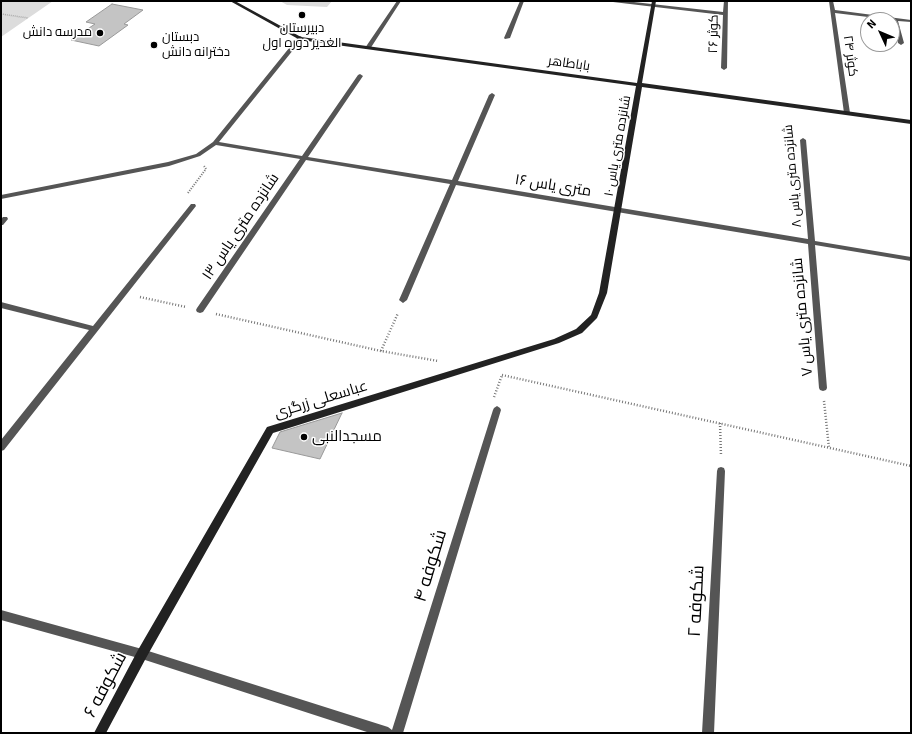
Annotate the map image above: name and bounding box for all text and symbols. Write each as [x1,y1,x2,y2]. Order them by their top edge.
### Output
marker: دبیرستان الغدیر دوره اول [297,10,307,20]
north arrow [860,12,900,52]
street label: کوثر ۲۶ [706,14,722,54]
text: N [864,17,879,31]
place label: دبیرستان الغدیر دوره اول [262,21,342,52]
place label: مدرسه دانش [23,25,92,41]
marker: مدرسه دانش [95,28,105,38]
place label: دبستان دخترانه دانش [162,30,230,61]
street label: کوثر ۲۴ [839,34,861,78]
marker: دبستان دخترانه دانش [149,40,159,50]
street label: باباطاهر [547,53,591,75]
street label: شانزده متری یاس ۱۰ [601,94,635,198]
street label: شانزده متری یاس ۸ [781,124,805,228]
street label: شانزده متری یاس ۱۳ [199,170,283,284]
street label: ۱۶ متری یاس [514,171,592,201]
street label: شانزده متری یاس ۷ [789,257,817,377]
street label: عباسعلی زرگری [272,377,370,423]
place label: مسجدالنبی [312,428,382,446]
marker: مسجدالنبی [299,432,309,442]
street label: شکوفه ۴ [410,527,452,605]
street label: شکوفه ۲ [684,565,710,637]
street label: شکوفه ۶ [80,649,132,721]

